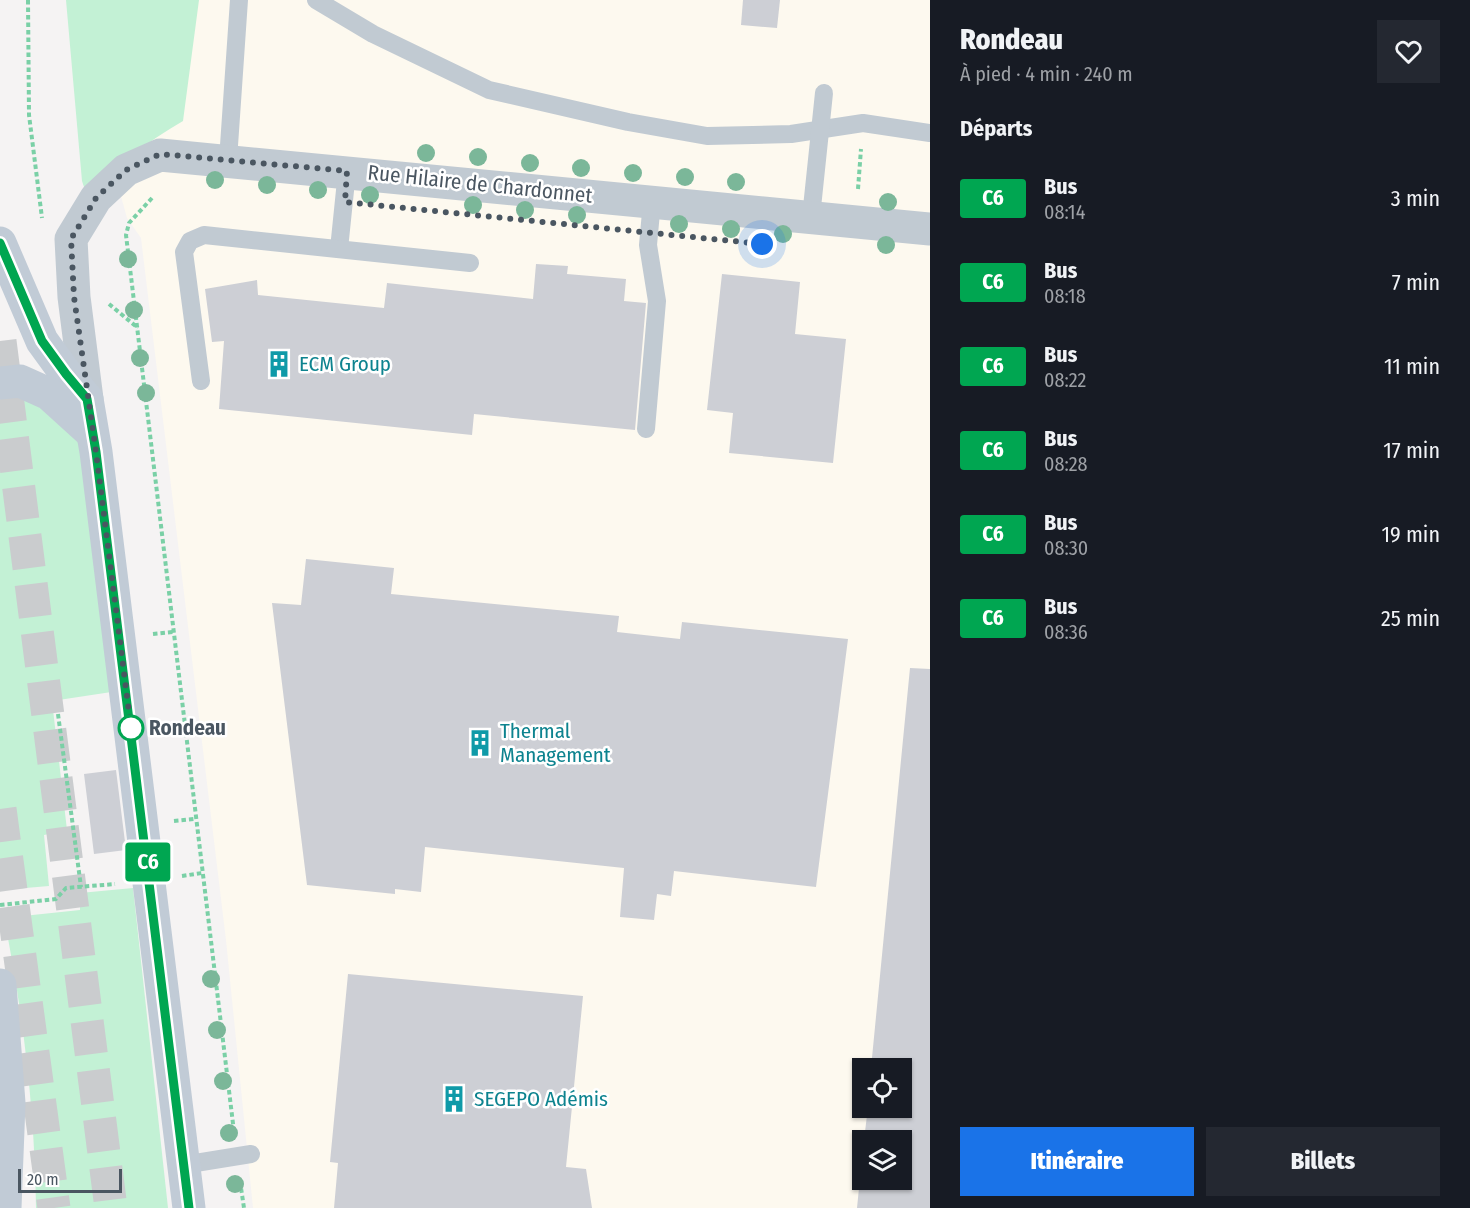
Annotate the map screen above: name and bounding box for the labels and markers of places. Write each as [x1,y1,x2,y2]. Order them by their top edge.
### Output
building icon: ECM Group [264,349,294,379]
place label: ECM Group [299,351,391,377]
marker: Rondeau [118,715,144,741]
place label: Rondeau [149,715,226,741]
place label: Thermal Management [500,718,611,768]
building icon: Thermal Management [465,728,495,758]
building icon: SEGEPO Adémis [439,1084,469,1114]
place label: SEGEPO Adémis [474,1086,608,1112]

